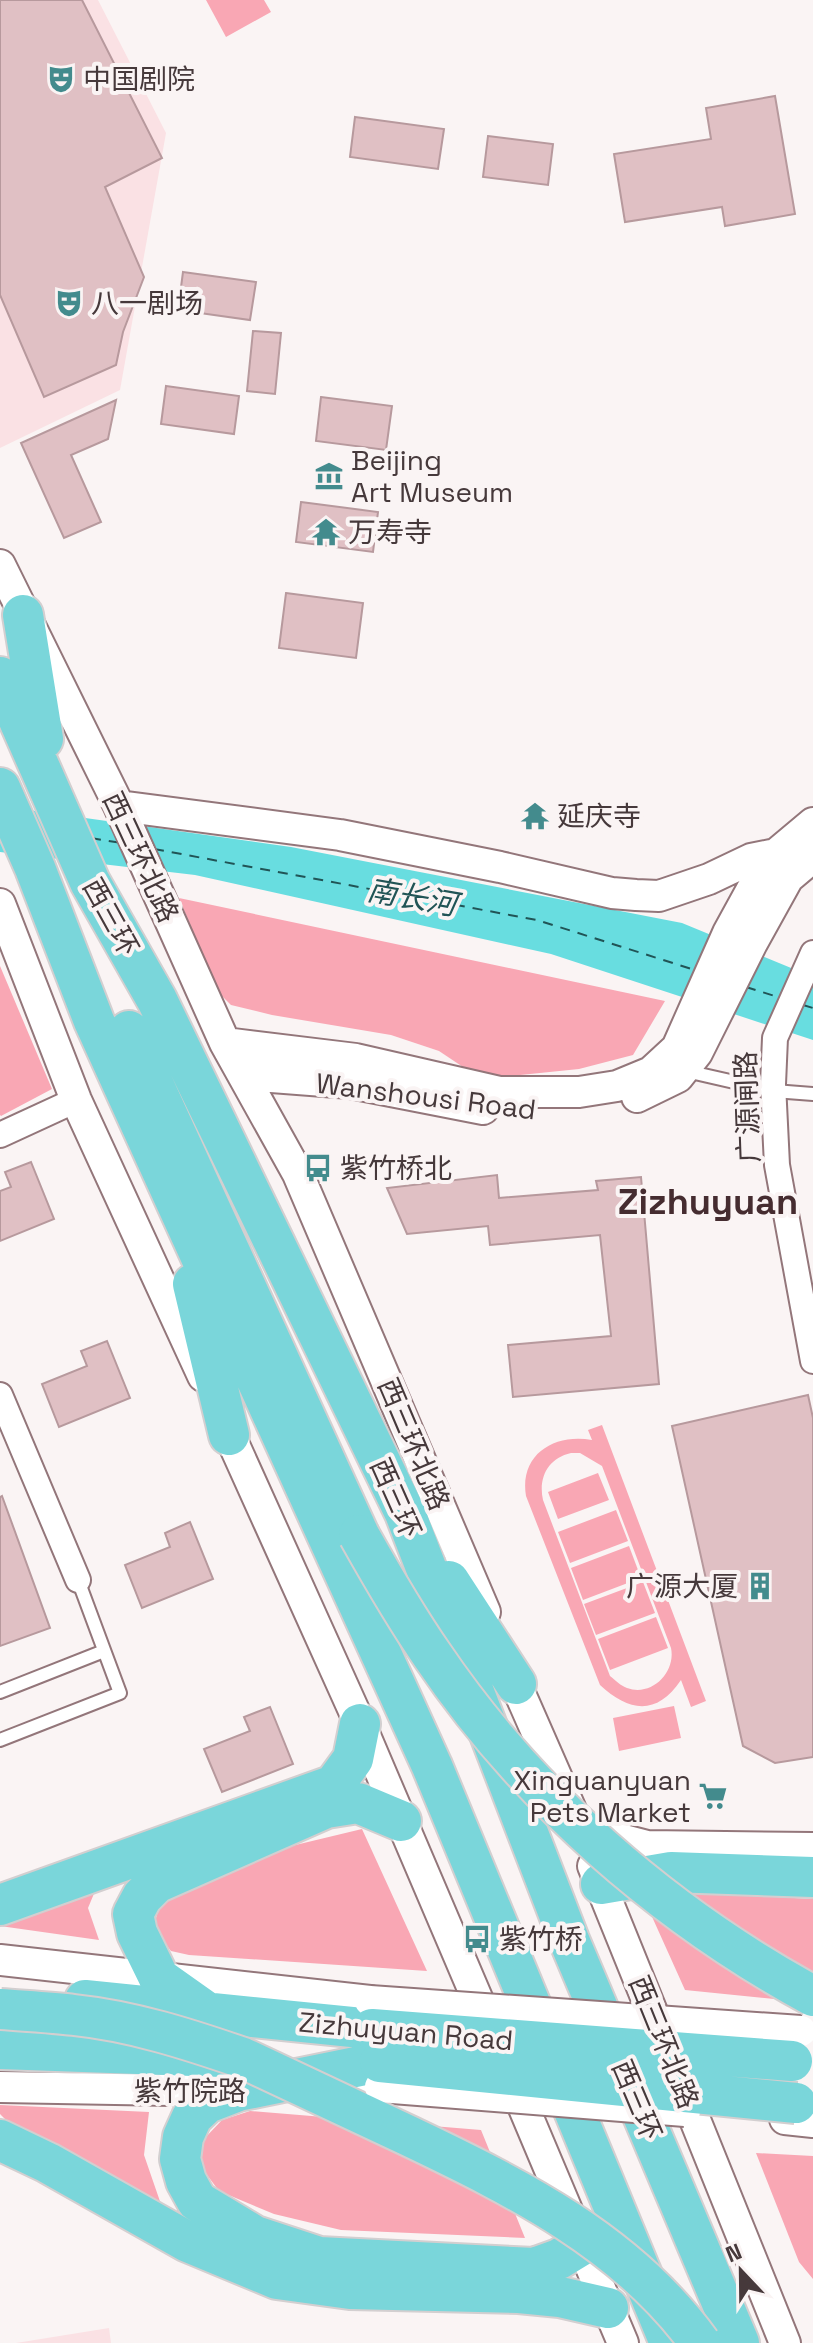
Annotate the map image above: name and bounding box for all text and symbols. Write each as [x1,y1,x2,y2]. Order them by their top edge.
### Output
place label: 中国剧院 [83,61,195,97]
theatre icon: 中国剧院 [46,64,76,94]
place label: 八一剧场 [91,285,203,321]
theatre icon: 八一剧场 [54,288,84,318]
place label: Beijing Art Museum [351,442,513,510]
museum icon: Beijing Art Museum [314,461,344,491]
place label: 万寿寺 [348,514,432,550]
temple icon: 万寿寺 [311,517,341,547]
street label: 西三环北路 [96,786,186,928]
place label: 延庆寺 [557,798,641,834]
temple icon: 延庆寺 [520,801,550,831]
water label: 南长河 [364,870,465,925]
street label: 西三环 [76,872,146,962]
street label: 广源闸路 [727,1050,767,1164]
street label: Wanshousi Road [314,1065,538,1127]
place label: 紫竹桥北 [340,1150,452,1186]
bus stop icon: 紫竹桥北 [303,1153,333,1183]
district label: Zizhuyuan [618,1179,798,1225]
street label: 西三环北路 [371,1373,457,1515]
street label: 西三环 [364,1453,428,1543]
place label: 广源大厦 [626,1568,738,1604]
building icon: 广源大厦 [745,1571,775,1601]
place label: Xinguanyuan Pets Market [513,1762,691,1830]
supermarket icon: Xinguanyuan Pets Market [698,1781,728,1811]
place label: 紫竹桥 [499,1921,583,1957]
bus stop icon: 紫竹桥 [462,1924,492,1954]
street label: 西三环北路 [622,1971,706,2113]
street label: Zizhuyuan Road [297,2004,515,2058]
street label: 西三环 [605,2055,669,2145]
street label: 紫竹院路 [134,2073,246,2109]
north arrow [701,2231,781,2311]
text: N [721,2237,746,2268]

